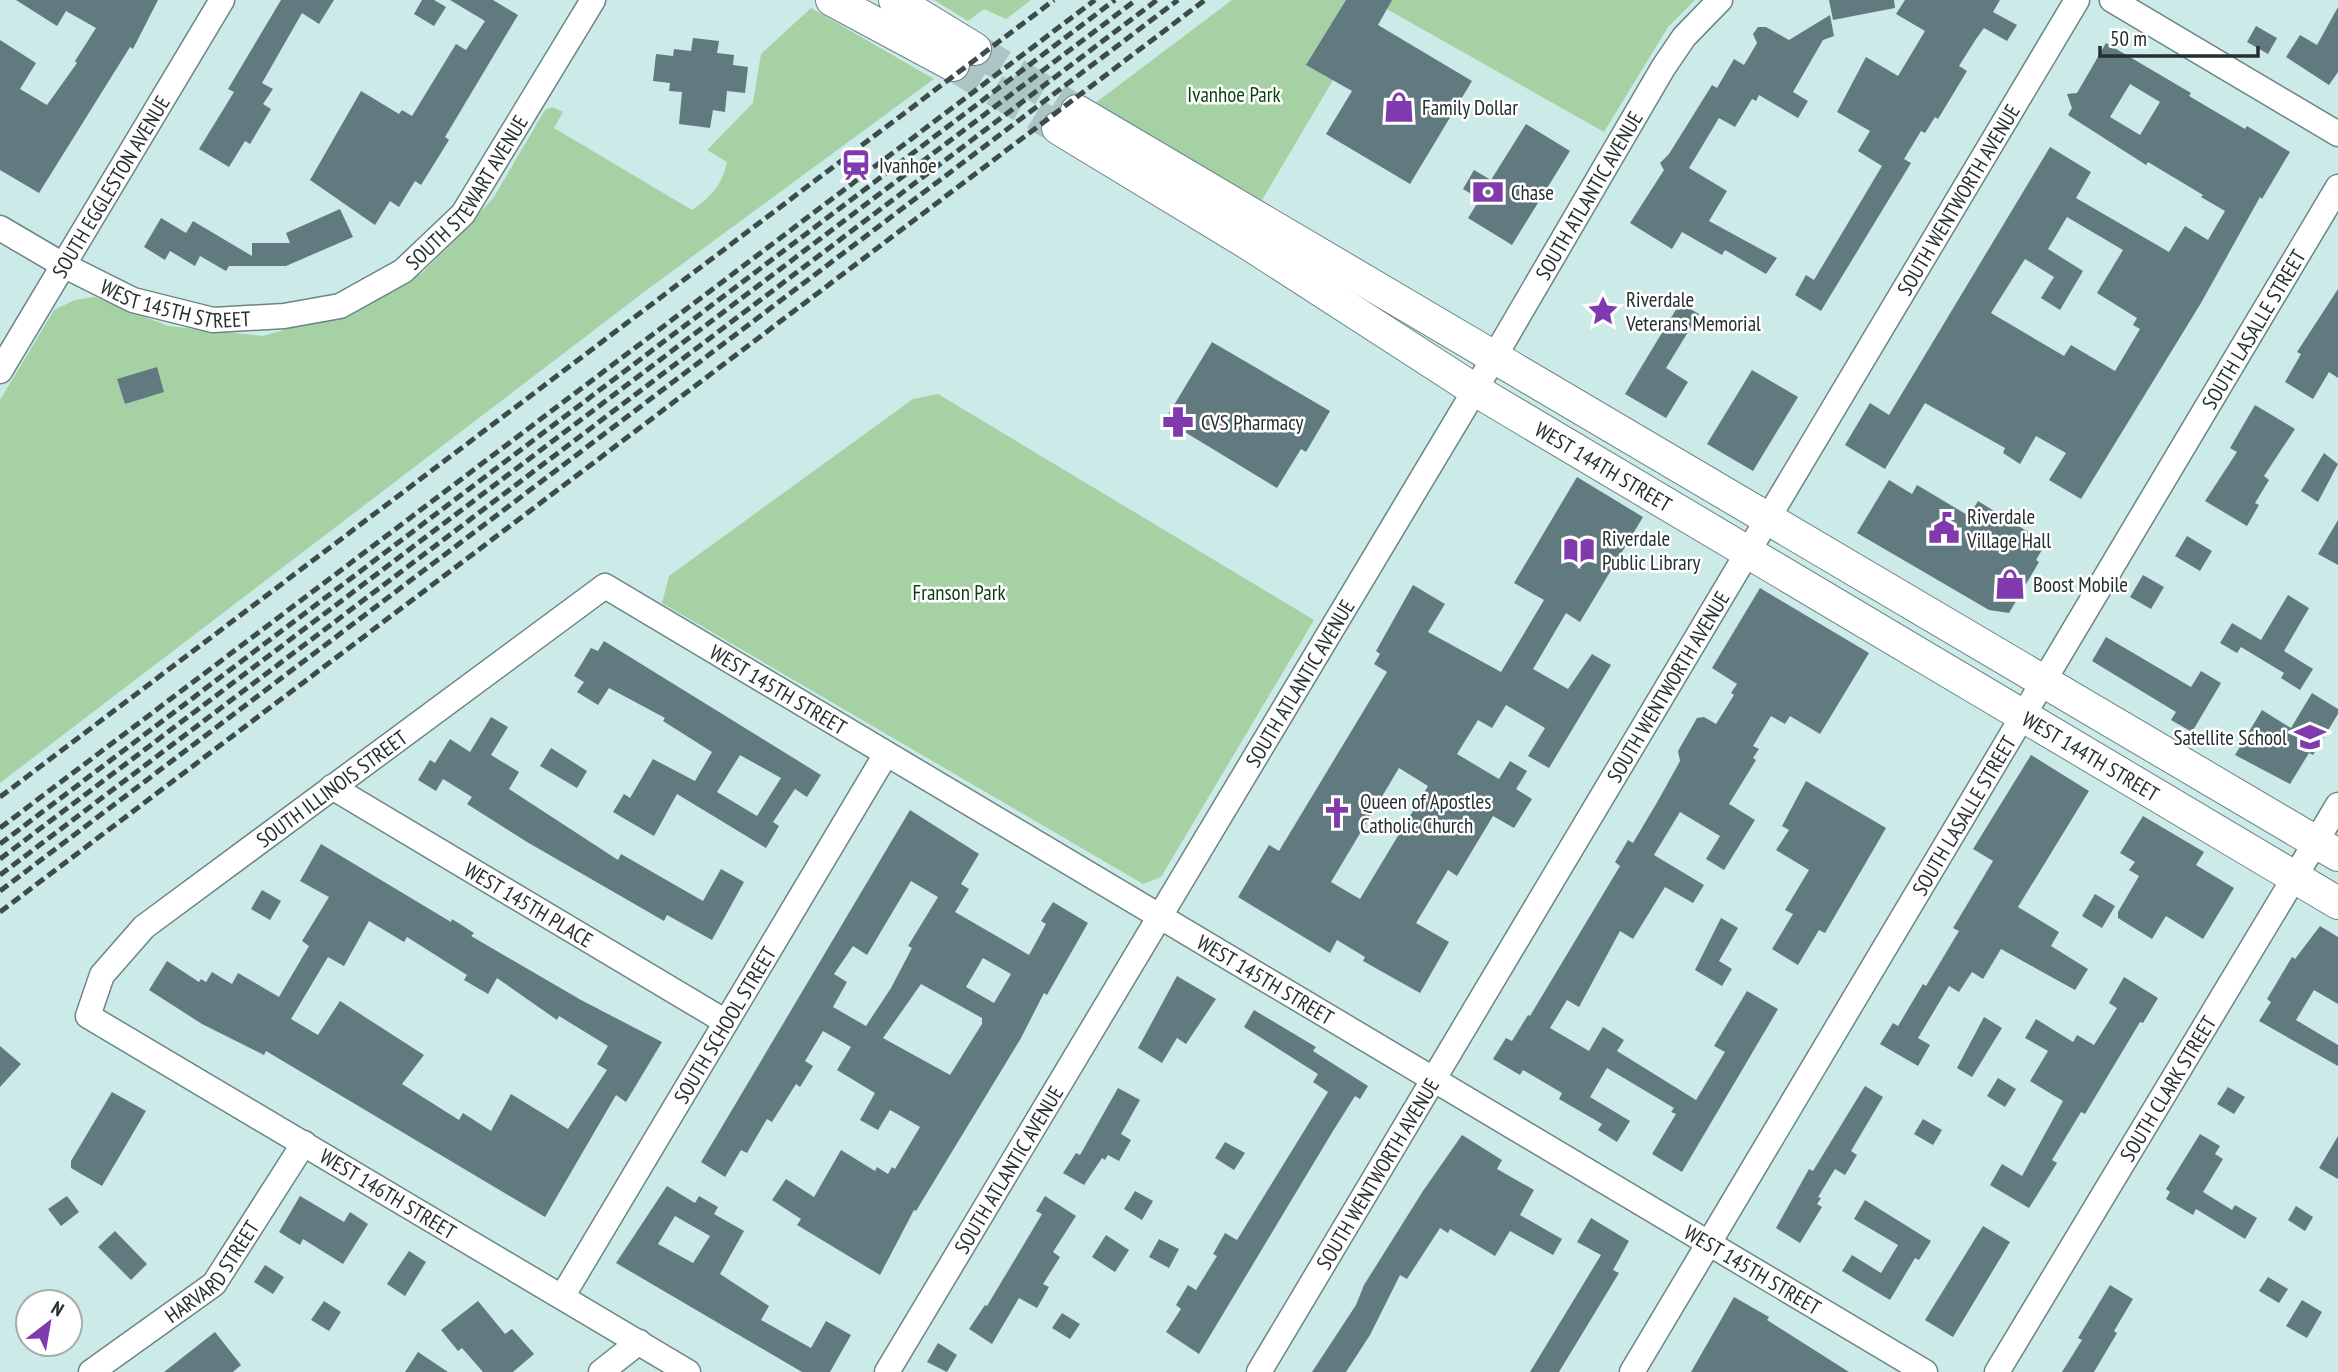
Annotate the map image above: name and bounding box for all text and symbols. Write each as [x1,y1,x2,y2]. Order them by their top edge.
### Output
scale bar [2100,14,2258,58]
text: 50 m [2110,25,2147,52]
park label: Ivanhoe Park [1187,81,1281,108]
shop icon: Family Dollar [1382,90,1416,124]
street label: SOUTH EGGLESTON AVENUE [46,91,175,282]
place label: Family Dollar [1422,94,1518,121]
street label: SOUTH WENTWORTH AVENUE [1891,99,2025,300]
street label: SOUTH ATLANTIC AVENUE [1529,106,1648,284]
street label: SOUTH STEWART AVENUE [399,110,534,275]
station icon: Ivanhoe [839,148,873,182]
place label: Ivanhoe [879,152,937,179]
bank icon: Chase [1471,175,1505,209]
place label: Chase [1511,179,1554,206]
street label: SOUTH LASALLE STREET [2195,244,2312,414]
street label: WEST 145TH STREET [96,272,252,333]
place label: Riverdale Veterans Memorial [1625,286,1761,337]
place icon: Riverdale Veterans Memorial [1586,294,1620,328]
pharmacy icon: CVS Pharmacy [1161,405,1195,439]
place label: CVS Pharmacy [1201,409,1303,436]
street label: WEST 144TH STREET [1530,415,1677,518]
place label: Riverdale Village Hall [1966,503,2051,554]
public building icon: Riverdale Village Hall [1927,511,1961,545]
place label: Riverdale Public Library [1602,525,1700,576]
library icon: Riverdale Public Library [1562,533,1596,567]
shop icon: Boost Mobile [1993,567,2027,601]
place label: Boost Mobile [2033,571,2128,598]
park label: Franson Park [912,579,1006,606]
street label: SOUTH WENTWORTH AVENUE [1600,586,1735,787]
street label: SOUTH ATLANTIC AVENUE [1239,594,1360,772]
street label: WEST 145TH STREET [705,638,852,741]
street label: WEST 144TH STREET [2017,705,2165,808]
school or university icon: Satellite School [2293,720,2327,754]
street label: SOUTH ILLINOIS STREET [251,723,413,853]
place label: Satellite School [2174,724,2287,751]
street label: SOUTH LASALLE STREET [1906,730,2022,900]
place label: Queen of Apostles Catholic Church [1360,788,1491,839]
church icon: Queen of Apostles Catholic Church [1320,796,1354,830]
street label: WEST 145TH PLACE [459,856,598,953]
street label: WEST 145TH STREET [1192,928,1339,1031]
street label: SOUTH SCHOOL STREET [667,941,782,1108]
street label: SOUTH CLARK STREET [2113,1010,2222,1166]
street label: SOUTH WENTWORTH AVENUE [1310,1073,1445,1274]
street label: SOUTH ATLANTIC AVENUE [948,1081,1069,1258]
street label: WEST 146TH STREET [315,1143,462,1246]
street label: HARVARD STREET [159,1215,265,1329]
street label: WEST 145TH STREET [1679,1218,1827,1321]
north arrow [14,1288,84,1358]
text: N [47,1295,68,1321]

